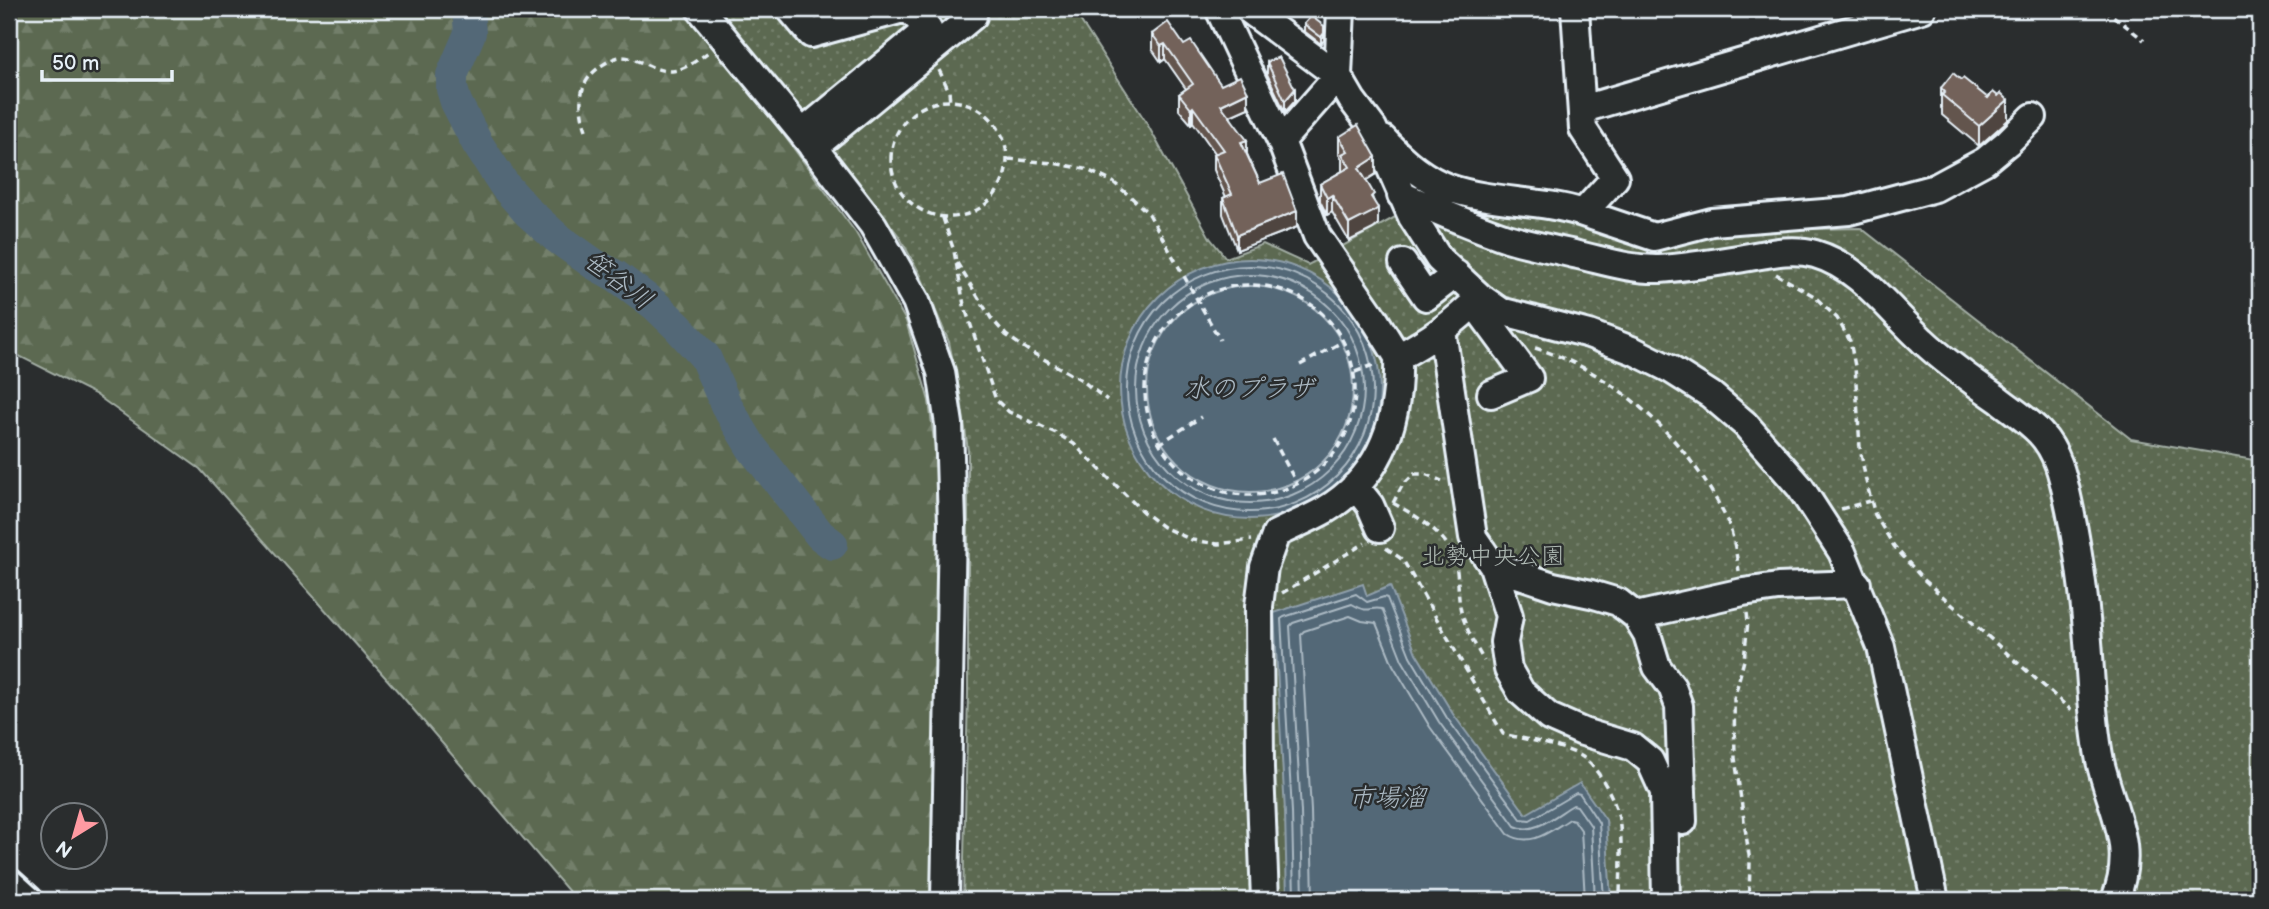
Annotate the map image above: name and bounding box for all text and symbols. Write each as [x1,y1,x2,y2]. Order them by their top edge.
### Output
scale bar [42,38,172,82]
text: 50 m [52,51,99,76]
water label: 笹谷川 [578,245,658,317]
water label: 水のプラザ [1184,374,1317,405]
park label: 北勢中央公園 [1421,542,1565,571]
water label: 市場溜 [1348,783,1428,814]
north arrow [38,800,108,870]
text: N [52,835,77,862]

